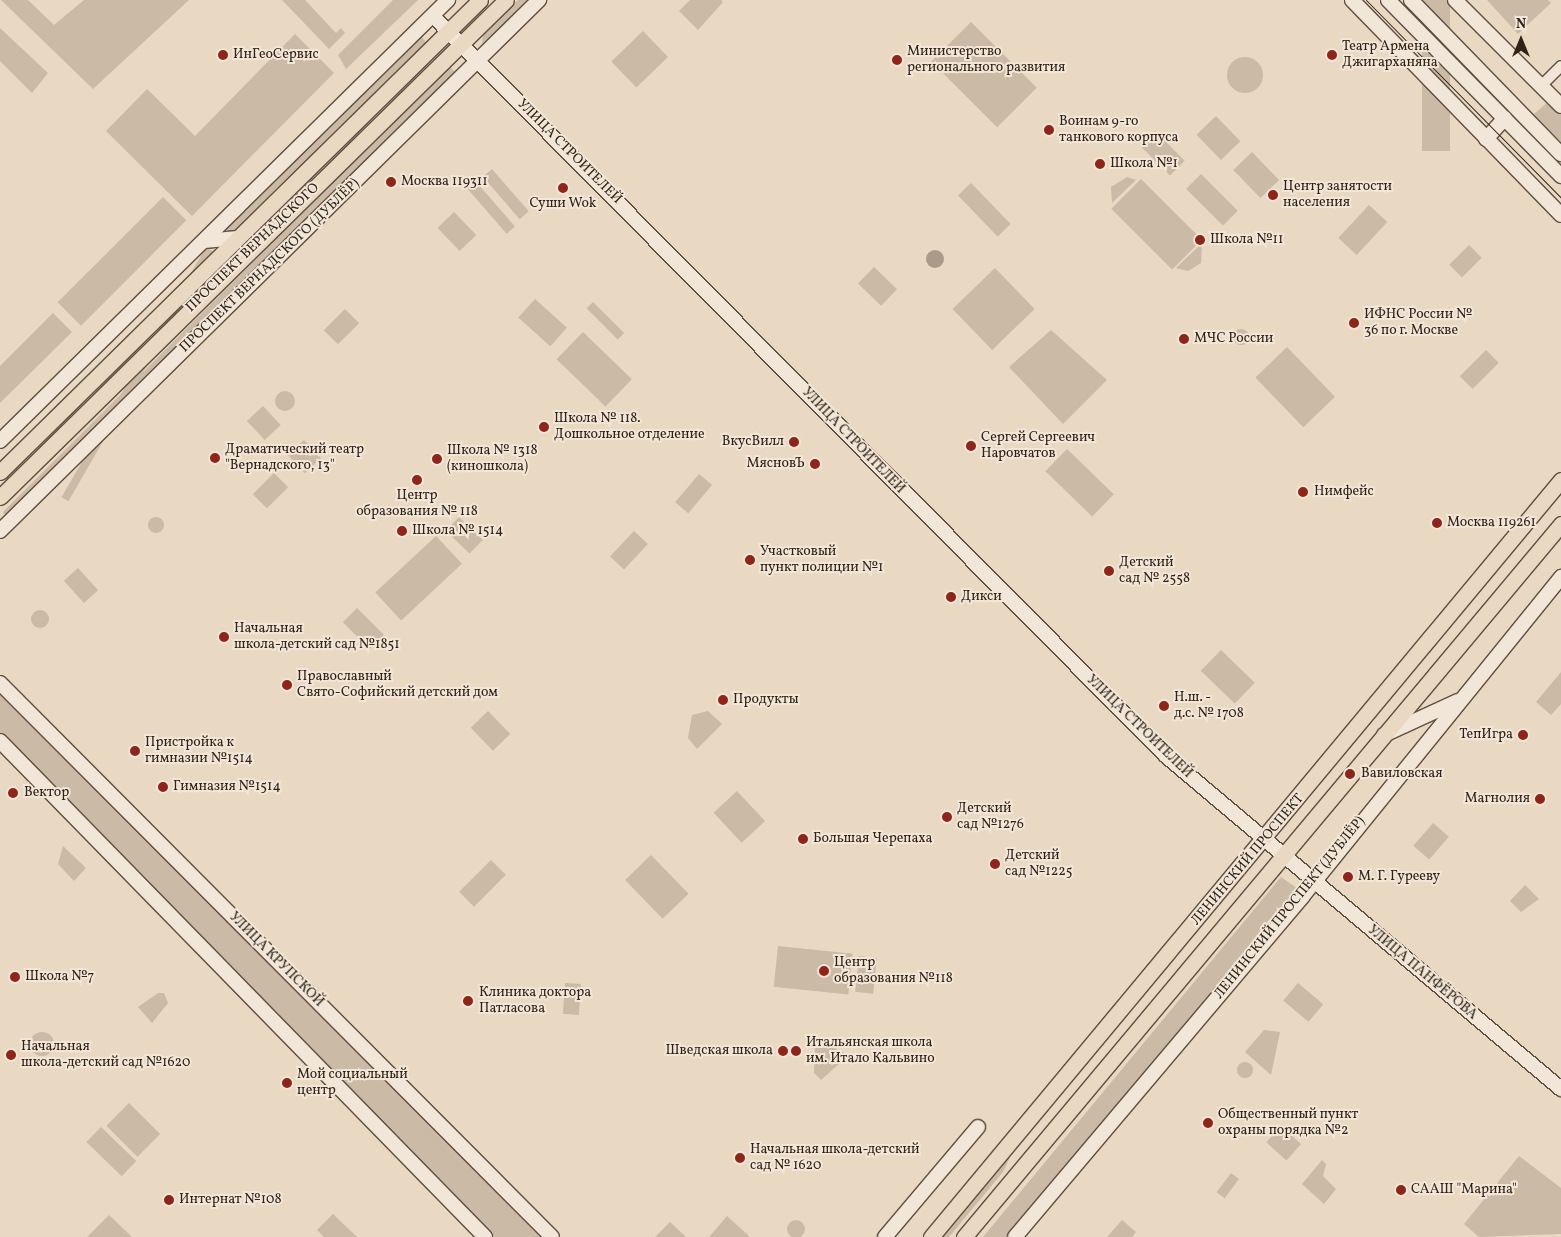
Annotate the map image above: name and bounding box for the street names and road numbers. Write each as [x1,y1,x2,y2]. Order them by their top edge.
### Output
street label: УЛИЦА СТРОИТЕЛЕЙ [513,96,625,208]
street label: ПРОСПЕКТ ВЕРНАДСКОГО (ДУБЛЁР) [177,175,363,357]
street label: ПРОСПЕКТ ВЕРНАДСКОГО [183,180,323,316]
street label: УЛИЦА СТРОИТЕЛЕЙ [798,384,908,498]
street label: УЛИЦА СТРОИТЕЛЕЙ [1082,672,1196,782]
street label: ЛЕНИНСКИЙ ПРОСПЕКТ [1188,791,1308,929]
street label: ЛЕНИНСКИЙ ПРОСПЕКТ (ДУБЛЁР) [1211,813,1369,1003]
street label: УЛИЦА КРУПСКОЙ [225,909,327,1011]
street label: УЛИЦА ПАНФЁРОВА [1364,922,1480,1024]

